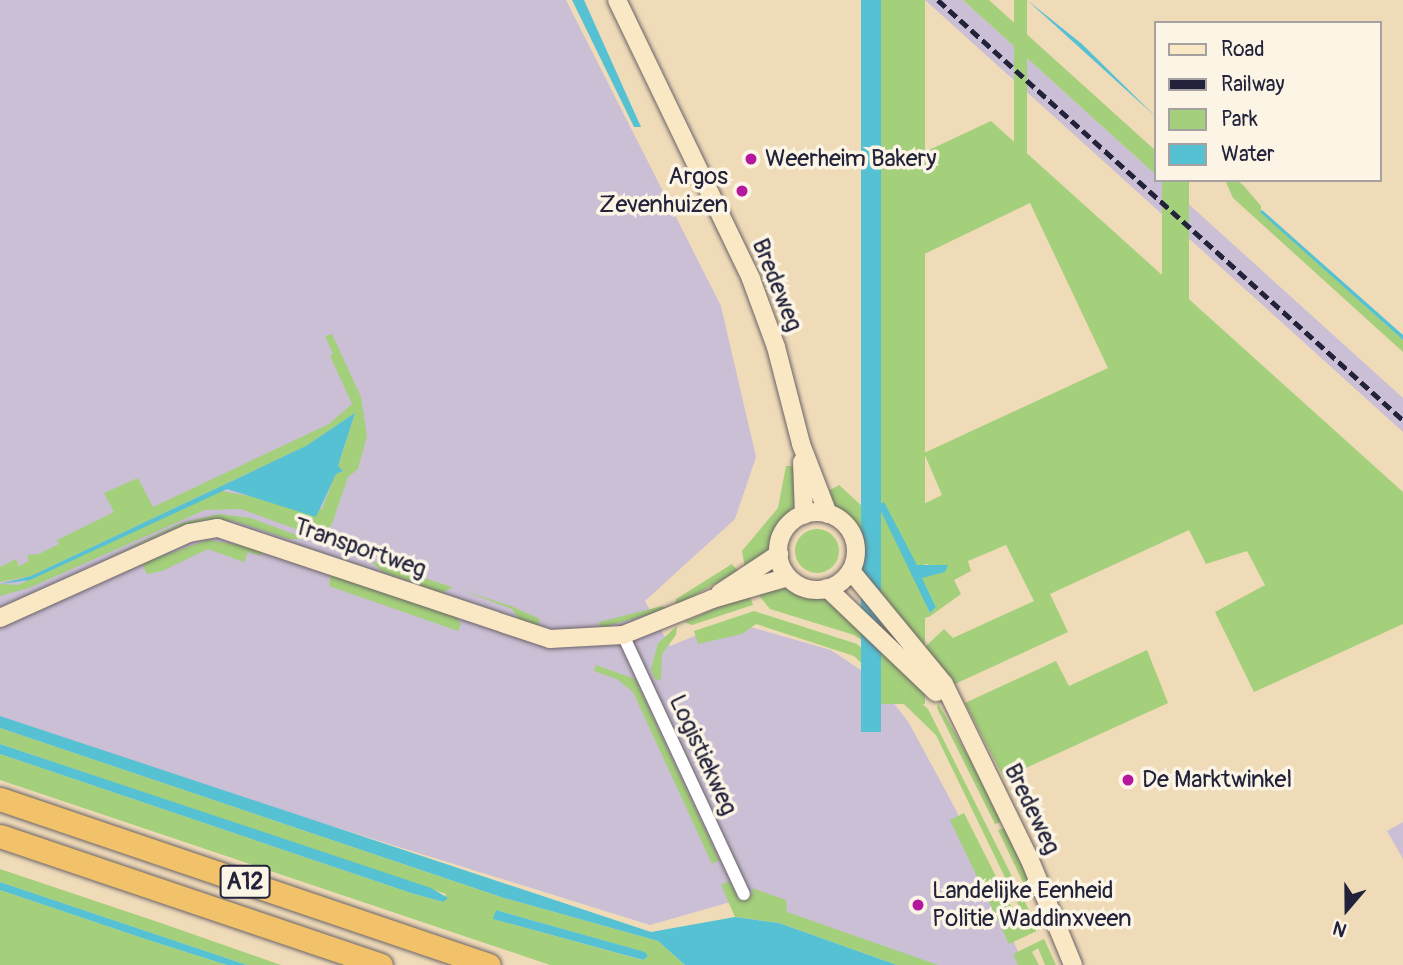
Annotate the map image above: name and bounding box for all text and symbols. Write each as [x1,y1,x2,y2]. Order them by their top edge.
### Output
legend [1154,21,1382,182]
text: Road [1221,36,1265,63]
text: Railway [1221,71,1285,98]
text: Park [1221,106,1258,133]
text: Water [1221,141,1274,168]
place label: Weerheim Bakery [765,145,936,173]
marker: Weerheim Bakery [743,151,759,167]
place label: Argos Zevenhuizen [599,163,728,219]
marker: Argos Zevenhuizen [734,183,750,199]
street label: Bredeweg [745,234,809,336]
street label: Transportweg [290,512,430,584]
street label: Logistiekweg [663,690,743,820]
street label: Bredeweg [998,759,1066,859]
place label: De Marktwinkel [1142,766,1292,794]
marker: De Marktwinkel [1120,772,1136,788]
road number: A12 [219,862,271,902]
north arrow [1312,874,1382,944]
place label: Landelijke Eenheid Politie Waddinxveen [932,877,1131,933]
marker: Landelijke Eenheid Politie Waddinxveen [910,897,926,913]
text: N [1330,915,1350,942]

